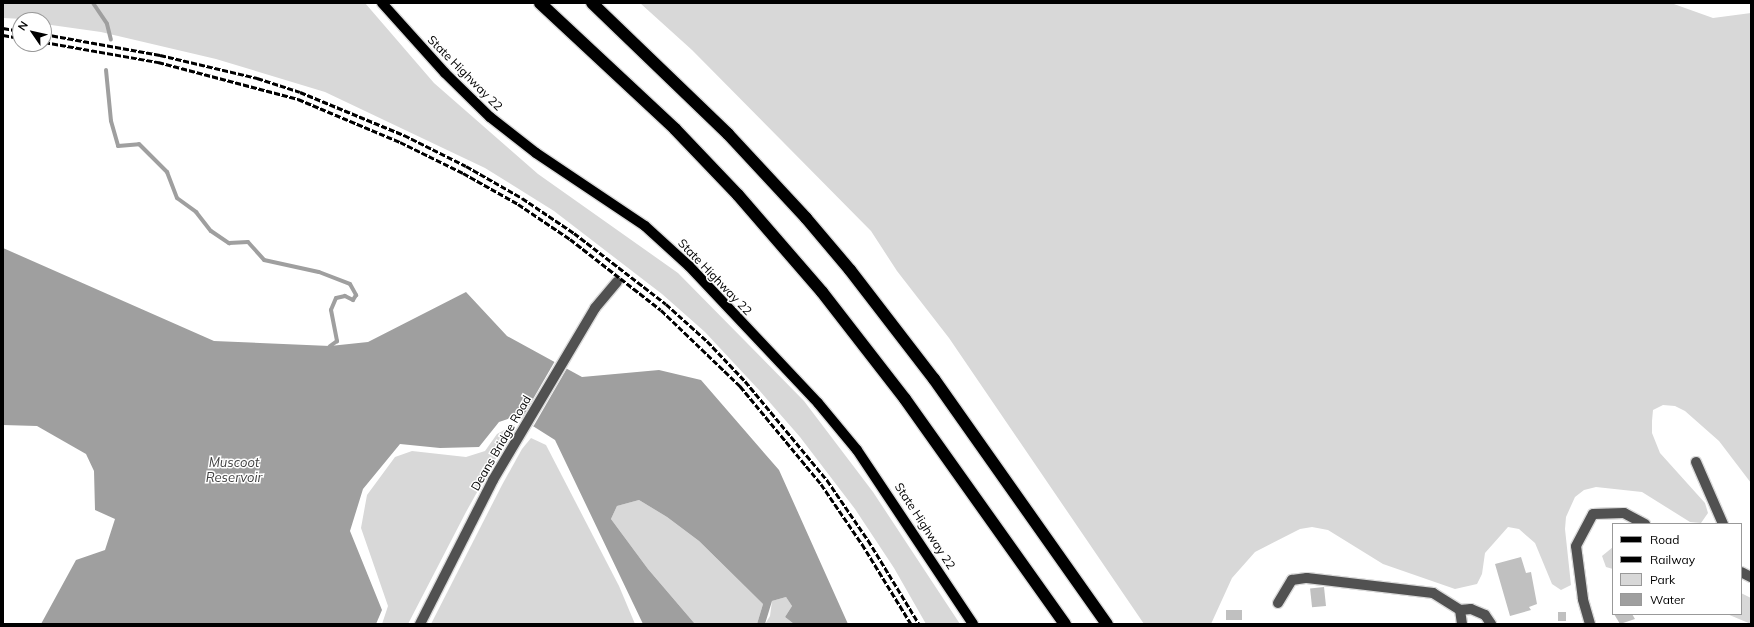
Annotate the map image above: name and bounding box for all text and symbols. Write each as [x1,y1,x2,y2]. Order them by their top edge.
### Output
north arrow [12,12,52,52]
text: N [15,18,31,33]
street label: State Highway 22 [424,32,506,114]
street label: State Highway 22 [675,236,755,318]
street label: Deans Bridge Road [468,393,534,493]
water label: Muscoot Reservoir [206,455,262,486]
street label: State Highway 22 [892,480,958,572]
legend [1612,523,1742,615]
text: Road [1650,532,1679,547]
text: Railway [1650,552,1695,567]
text: Park [1650,572,1675,587]
text: Water [1650,592,1685,607]

